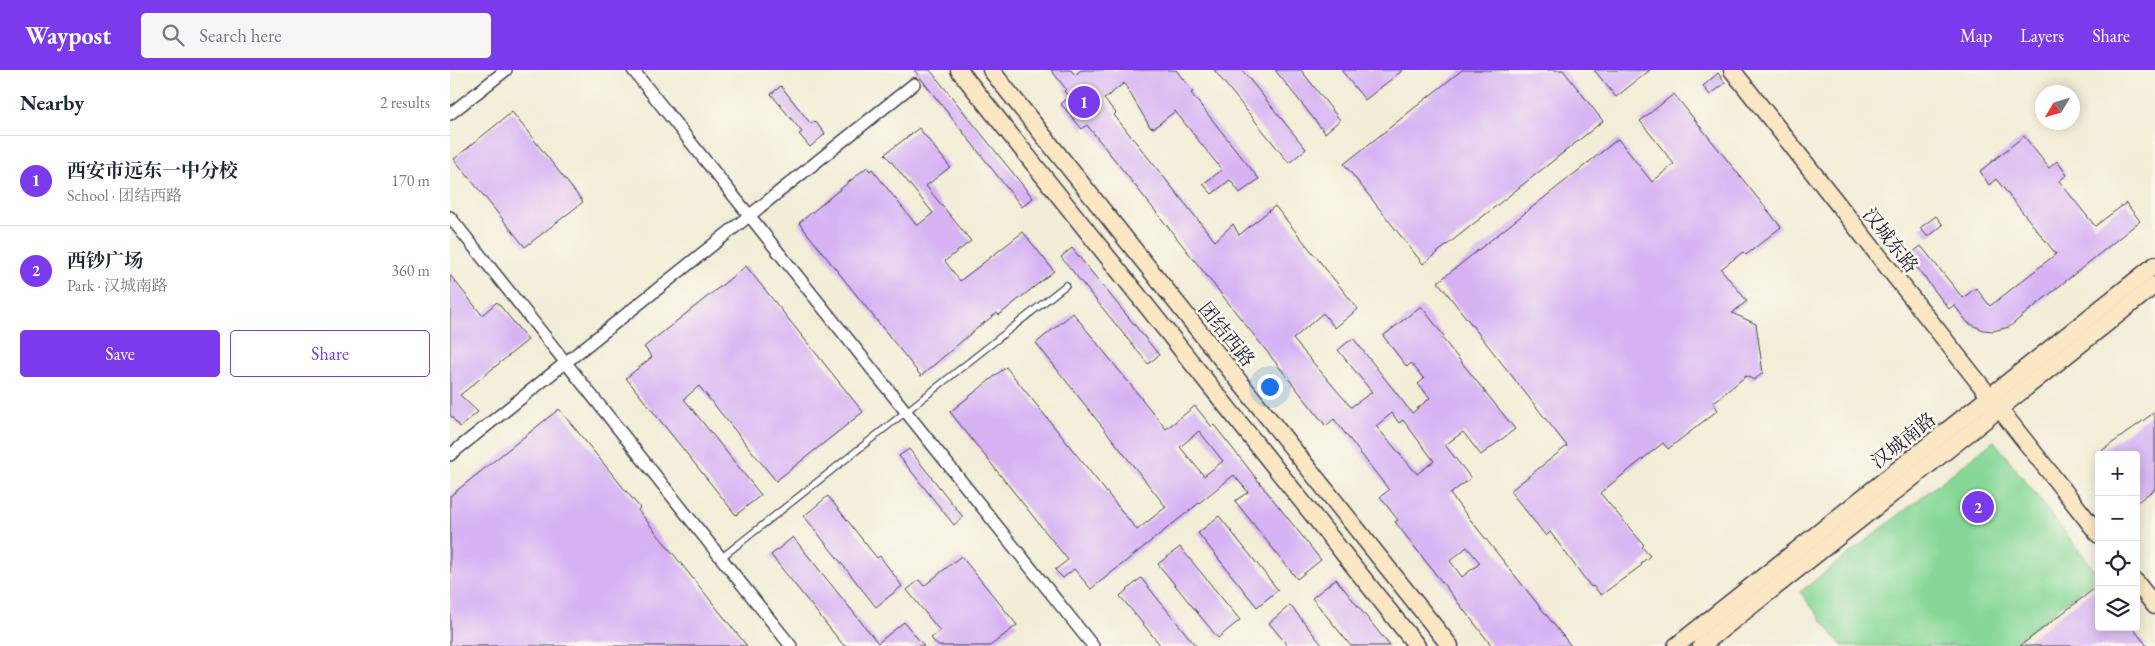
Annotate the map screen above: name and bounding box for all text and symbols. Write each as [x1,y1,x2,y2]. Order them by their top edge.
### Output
search box [141,13,491,58]
text: Waypost [25,20,111,51]
icon: search [159,21,187,49]
text: Search here [199,23,282,48]
text: Map [1960,24,1992,47]
text: Layers [2020,24,2064,47]
text: Share [2092,24,2130,47]
pin: 1 [1068,83,1100,121]
north arrow [2035,85,2080,130]
text: Nearby [20,89,84,116]
text: 2 results [380,92,430,113]
text: 西安市远东一中分校 [67,158,238,183]
text: 1 [32,170,40,191]
text: 170 m [391,170,430,191]
text: School · 团结西路 [67,185,182,206]
street label: 汉城东路 [1857,203,1924,278]
text: 西钞广场 [67,248,143,273]
text: 2 [32,260,40,281]
text: 360 m [391,260,430,281]
text: Park · 汉城南路 [67,275,168,296]
street label: 团结西路 [1193,297,1260,372]
button: Save [20,330,220,377]
button: Share [230,330,430,377]
your location [1257,374,1283,400]
street label: 汉城南路 [1866,407,1941,474]
map controls [2095,451,2140,631]
button: + [2095,451,2140,496]
pin: 2 [1962,488,1994,526]
button: − [2095,496,2140,541]
button: locate [2095,541,2140,586]
button: layers [2095,586,2140,631]

